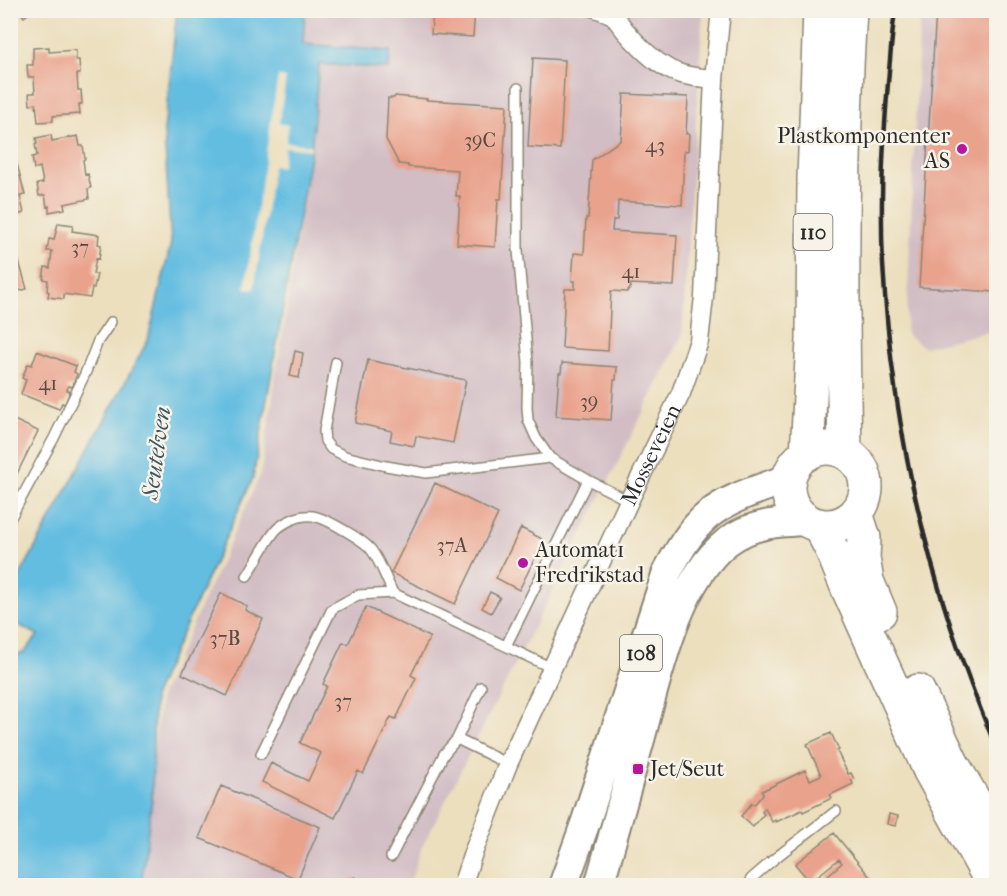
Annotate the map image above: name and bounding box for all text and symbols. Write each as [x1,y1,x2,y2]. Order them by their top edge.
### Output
place label: Plastkomponenter AS [777,123,951,174]
house number: 39C [464,129,496,152]
house number: 43 [645,134,665,157]
marker: Plastkomponenter AS [955,142,969,156]
road number: 110 [794,214,832,250]
house number: 37 [71,236,89,259]
house number: 41 [622,260,640,283]
house number: 41 [39,372,57,395]
house number: 39 [580,390,598,413]
street label: Mosseveien [616,400,687,510]
water label: Seutelven [135,405,176,502]
house number: 37A [437,534,468,557]
place label: Automat1 Fredrikstad [534,537,645,588]
marker: Automat1 Fredrikstad [516,556,530,570]
house number: 37B [210,627,240,650]
road number: 108 [620,635,662,671]
house number: 37 [334,690,352,713]
place label: Jet/Seut [648,756,724,782]
marker: Jet/Seut [631,762,645,776]

